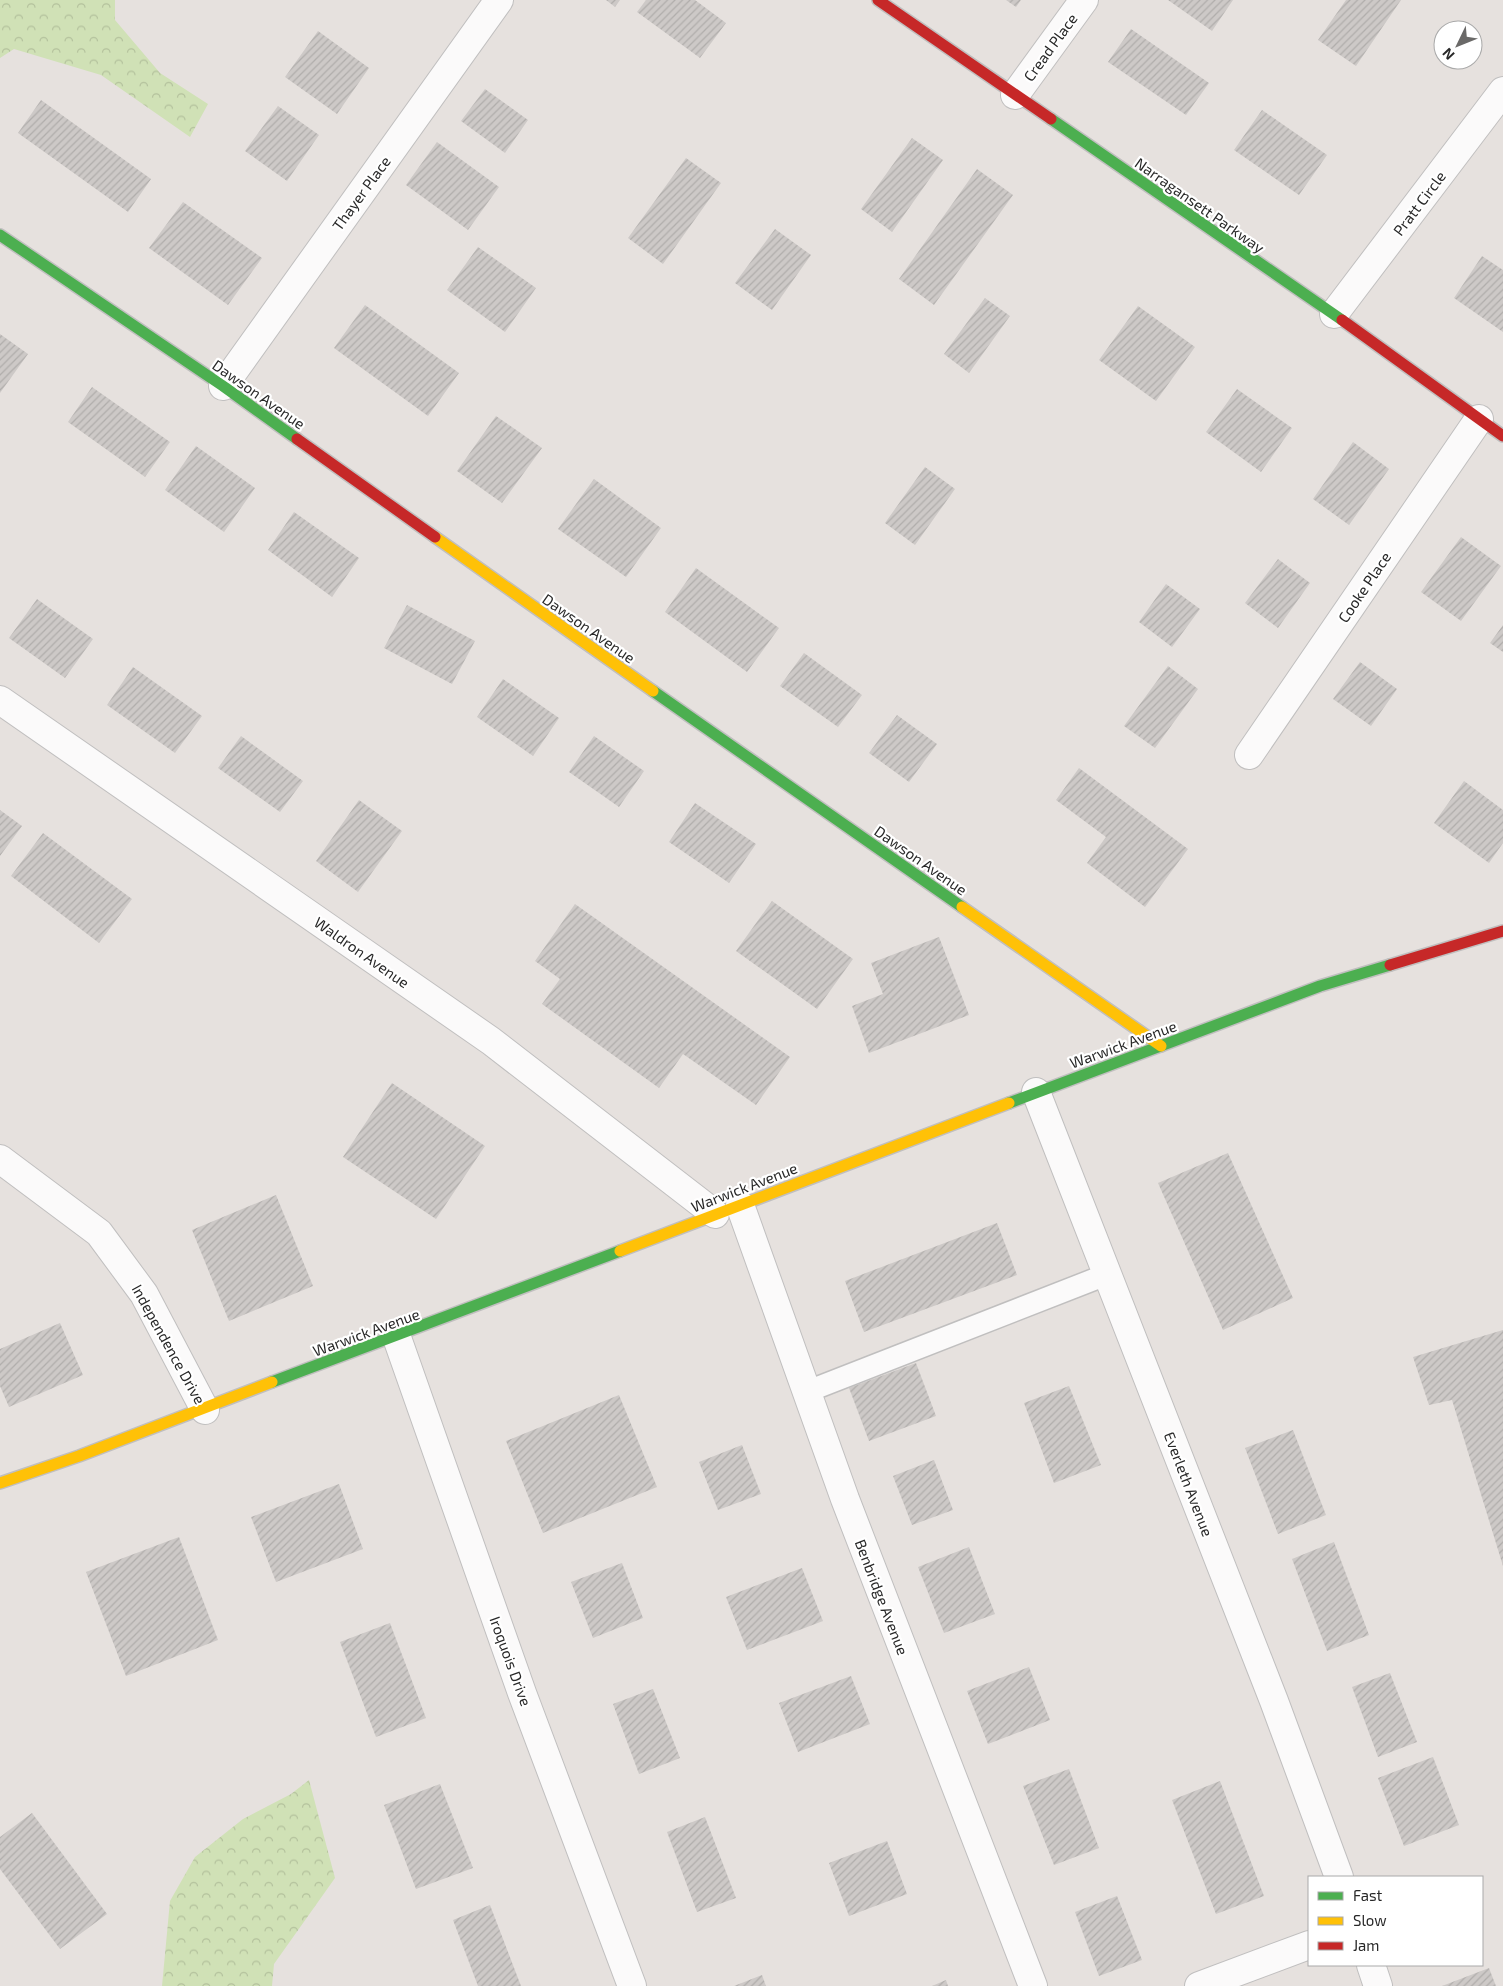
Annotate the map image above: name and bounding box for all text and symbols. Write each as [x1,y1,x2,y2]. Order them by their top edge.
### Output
street label: Cread Place [1019,10,1081,84]
north arrow [1433,20,1483,70]
text: N [1438,45,1458,64]
street label: Thayer Place [328,152,394,234]
street label: Narragansett Parkway [1132,153,1268,257]
street label: Pratt Circle [1389,167,1449,239]
street label: Dawson Avenue [209,355,309,433]
street label: Cooke Place [1334,548,1394,626]
street label: Dawson Avenue [539,589,639,667]
street label: Dawson Avenue [871,821,971,899]
street label: Waldron Avenue [311,913,413,991]
street label: Warwick Avenue [1067,1016,1179,1072]
street label: Warwick Avenue [688,1158,800,1216]
street label: Independence Drive [129,1281,209,1407]
street label: Warwick Avenue [310,1304,422,1360]
street label: Everleth Avenue [1161,1429,1217,1539]
street label: Benbridge Avenue [852,1537,912,1657]
street label: Iroquois Drive [486,1614,536,1708]
legend [1308,1876,1483,1966]
text: Fast [1353,1886,1383,1904]
text: Slow [1353,1911,1387,1929]
text: Jam [1353,1936,1379,1954]

